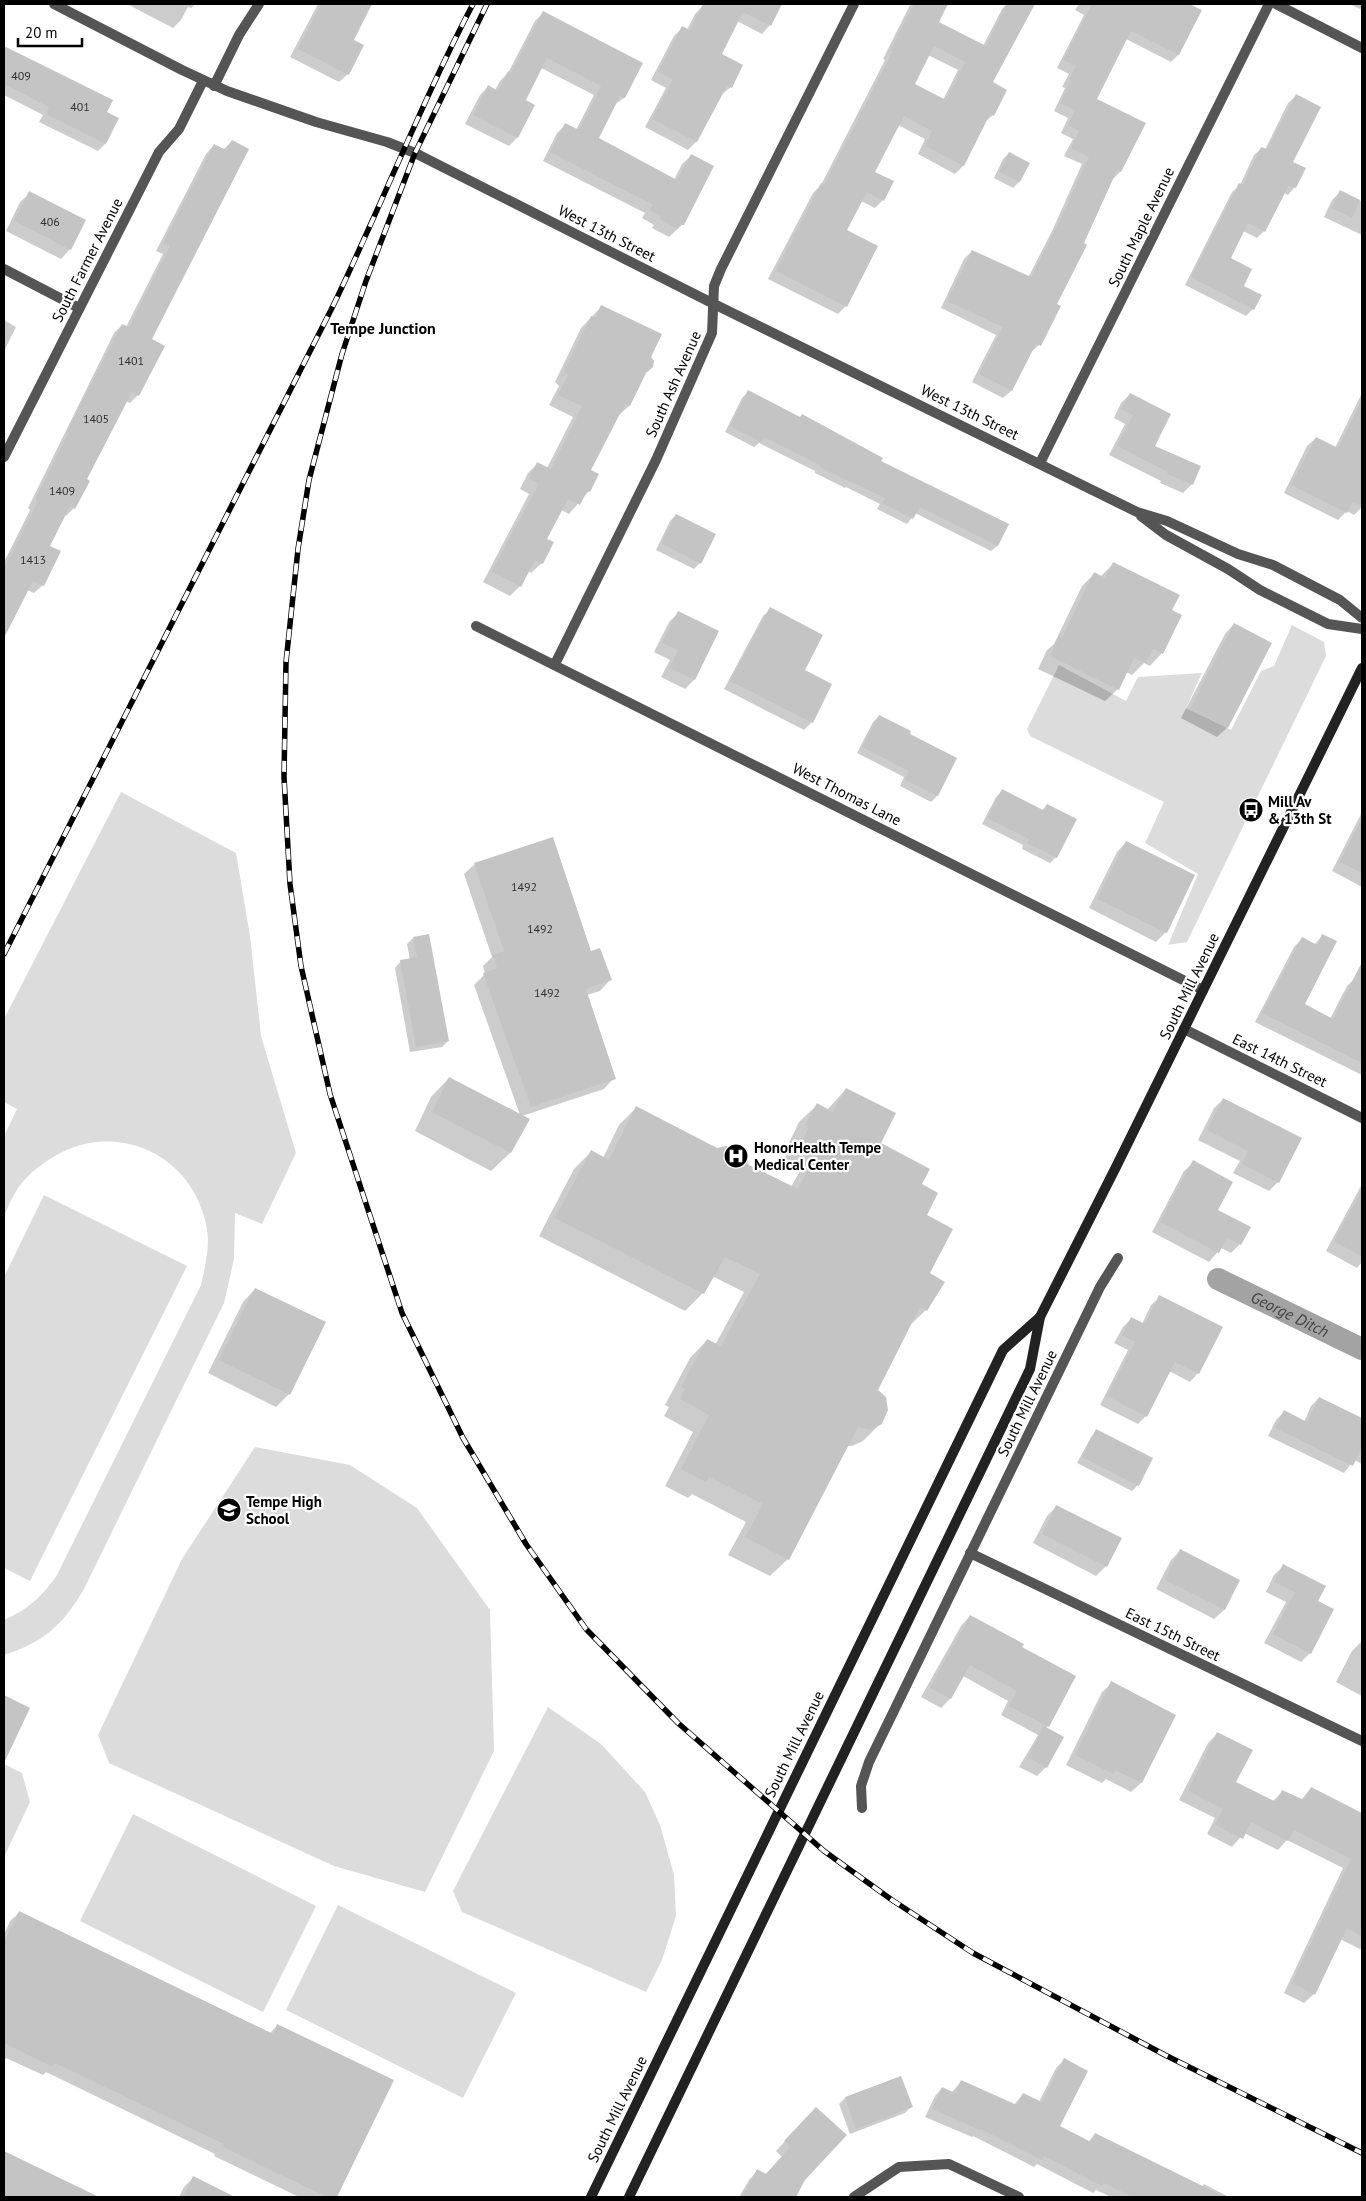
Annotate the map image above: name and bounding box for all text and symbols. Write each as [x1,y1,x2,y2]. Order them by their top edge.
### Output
scale bar [18,15,81,47]
text: 20 m [25,23,58,42]
house number: 409 [11,68,31,83]
house number: 401 [70,99,90,114]
street label: South Maple Avenue [1104,164,1178,290]
street label: South Farmer Avenue [47,195,127,325]
street label: West 13th Street [555,200,659,266]
house number: 406 [40,214,60,229]
district label: Tempe Junction [330,318,436,338]
street label: South Ash Avenue [641,328,705,440]
house number: 1401 [118,353,144,368]
street label: West 13th Street [918,380,1022,444]
house number: 1405 [83,411,109,426]
house number: 1409 [49,483,75,498]
house number: 1413 [20,552,46,567]
street label: West Thomas Lane [789,758,905,830]
place label: Mill Av & 13th St [1268,792,1332,828]
bus stop icon: Mill Av & 13th St [1238,797,1264,823]
house number: 1492 [511,879,537,894]
house number: 1492 [527,921,553,936]
street label: South Mill Avenue [1155,930,1223,1042]
house number: 1492 [534,985,560,1000]
street label: East 14th Street [1230,1029,1330,1091]
place label: HonorHealth Tempe Medical Center [754,1138,882,1174]
hospital icon: HonorHealth Tempe Medical Center [723,1143,749,1169]
water label: George Ditch [1248,1287,1332,1341]
street label: South Mill Avenue [993,1347,1061,1459]
place label: Tempe High School [246,1492,322,1528]
school or university icon: Tempe High School [216,1497,242,1523]
street label: East 15th Street [1123,1603,1223,1665]
street label: South Mill Avenue [760,1688,828,1800]
street label: South Mill Avenue [583,2053,651,2165]

